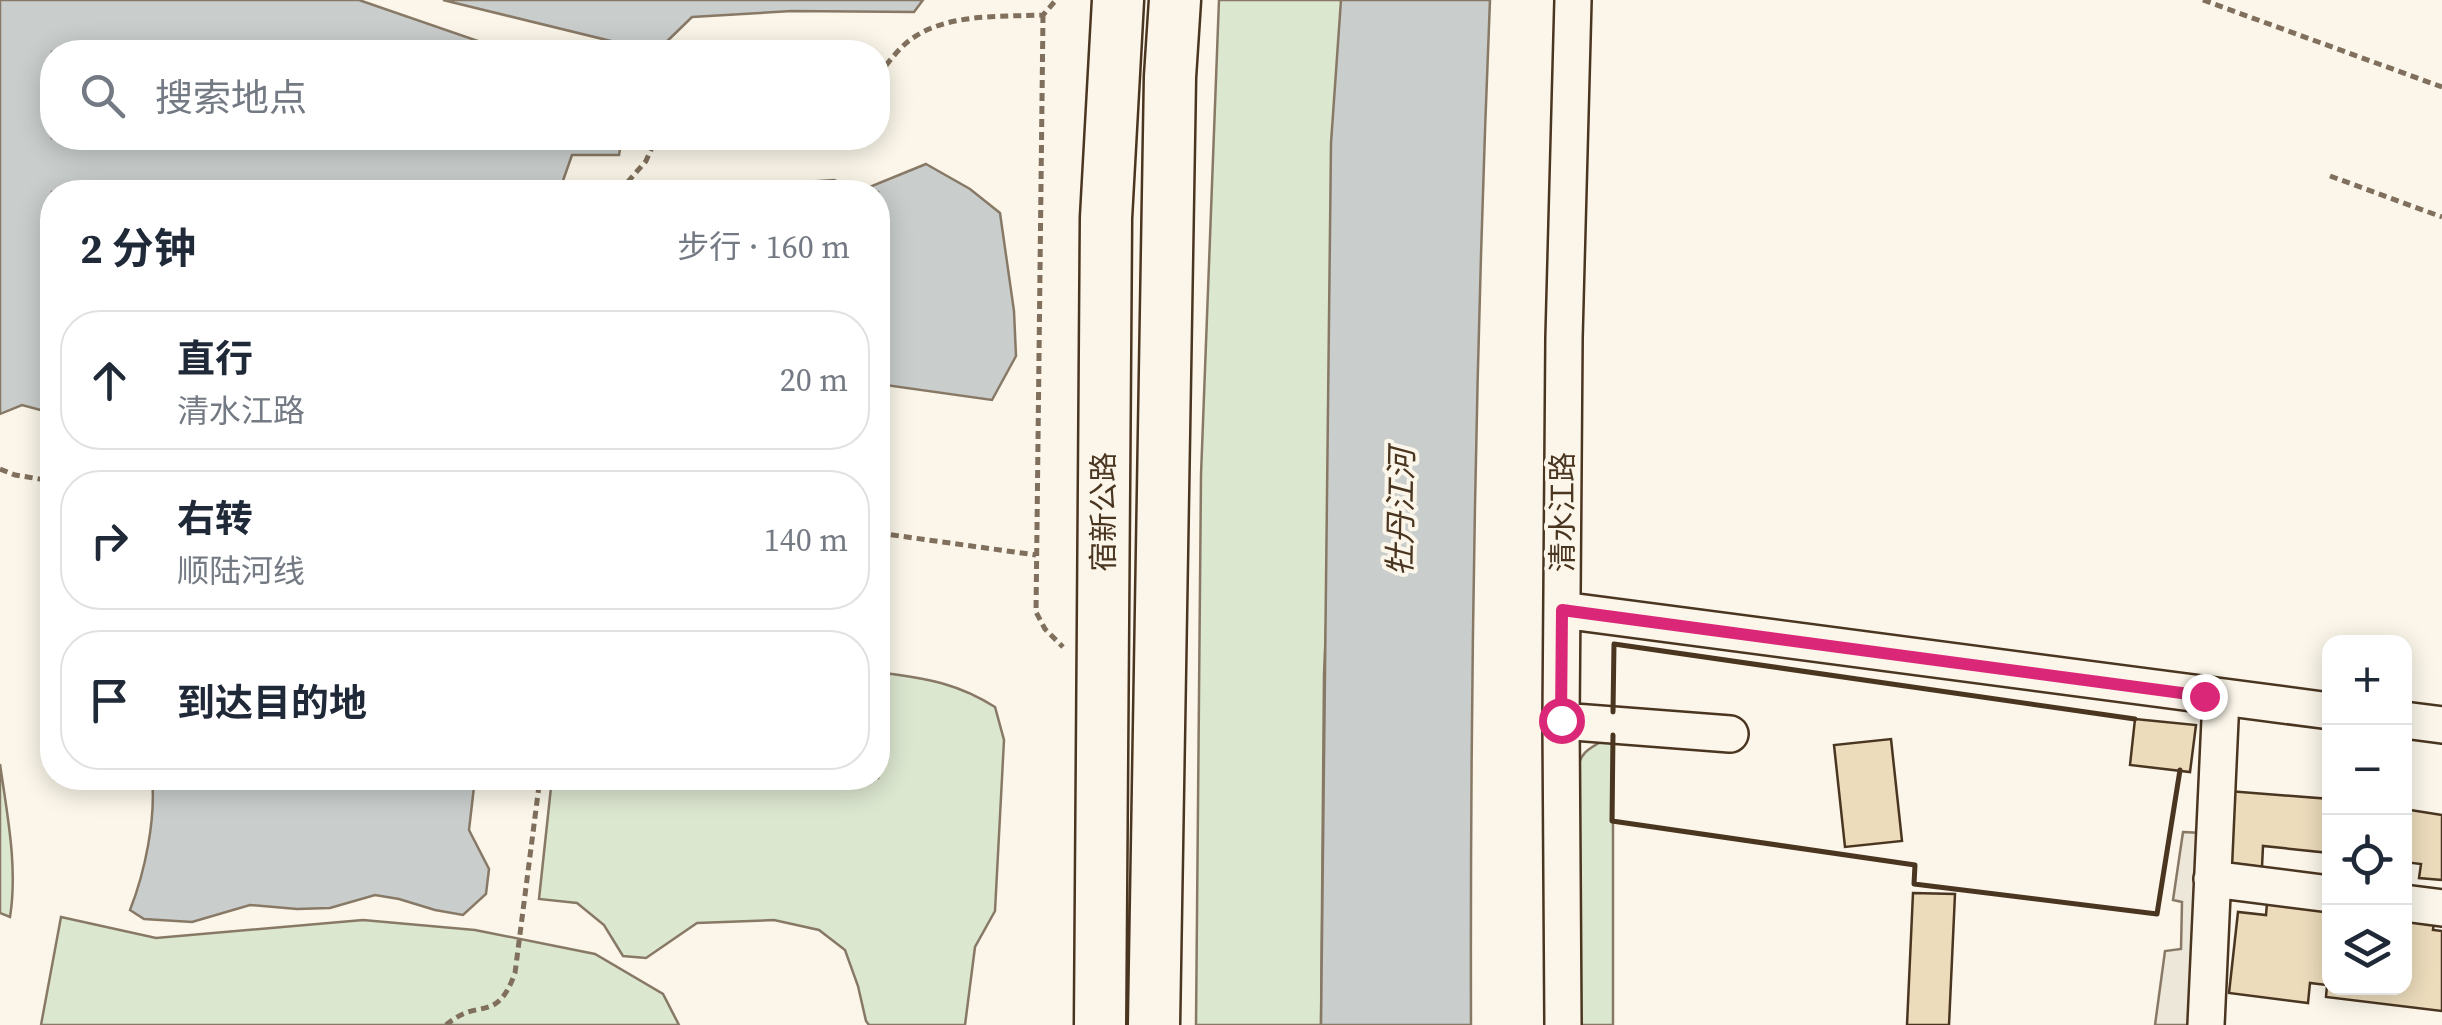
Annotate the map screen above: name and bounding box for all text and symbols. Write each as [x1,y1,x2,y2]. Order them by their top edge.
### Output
search box [40,40,890,150]
icon: search [75,68,130,123]
text: 搜索地点 [155,72,307,124]
text: 2 分钟 [80,219,196,277]
text: 步行 · 160 m [677,225,850,269]
text: 直行 [177,333,253,385]
icon: ahead [82,353,137,408]
text: 20 m [780,358,848,402]
text: 清水江路 [177,389,305,433]
water label: 牡丹江河 [1378,442,1424,576]
street label: 宿新公路 [1083,452,1124,572]
street label: 清水江路 [1542,452,1583,572]
text: 右转 [177,493,253,545]
icon: right [82,513,137,568]
text: 140 m [764,518,848,562]
text: 顺陆河线 [177,549,305,593]
map controls [2322,635,2412,995]
button: + [2322,635,2412,725]
icon: arrive [82,673,137,728]
route end [2182,674,2228,720]
text: 到达目的地 [177,677,367,729]
route start [1539,698,1585,744]
button: − [2322,725,2412,815]
button: locate [2322,815,2412,905]
button: layers [2322,905,2412,995]

